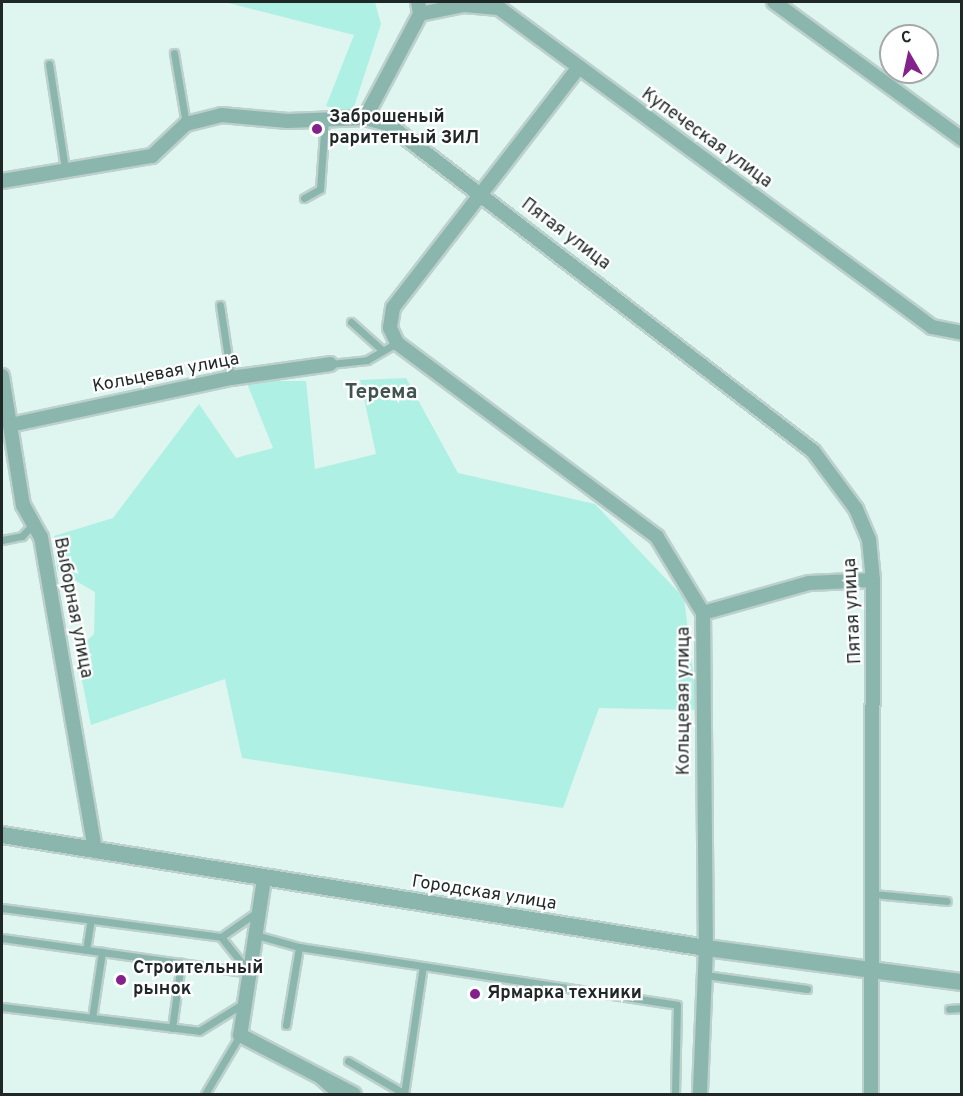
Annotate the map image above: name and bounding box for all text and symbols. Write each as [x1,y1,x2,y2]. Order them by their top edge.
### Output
north arrow [879,24,939,84]
text: С [900,28,913,49]
street label: Купеческая улица [636,84,776,194]
place label: Заброшеный раритетный ЗИЛ [329,108,479,150]
marker: Заброшеный раритетный ЗИЛ [310,122,324,136]
street label: Пятая улица [516,194,614,276]
street label: Кольцевая улица [91,349,241,399]
district label: Терема [345,380,417,406]
street label: Выборная улица [48,536,96,680]
street label: Пятая улица [840,557,868,665]
street label: Кольцевая улица [674,627,696,775]
street label: Городская улица [410,872,558,916]
place label: Строительный рынок [133,959,263,1002]
marker: Строительный рынок [114,973,128,987]
place label: Ярмарка техники [487,983,642,1005]
marker: Ярмарка техники [468,987,482,1001]

